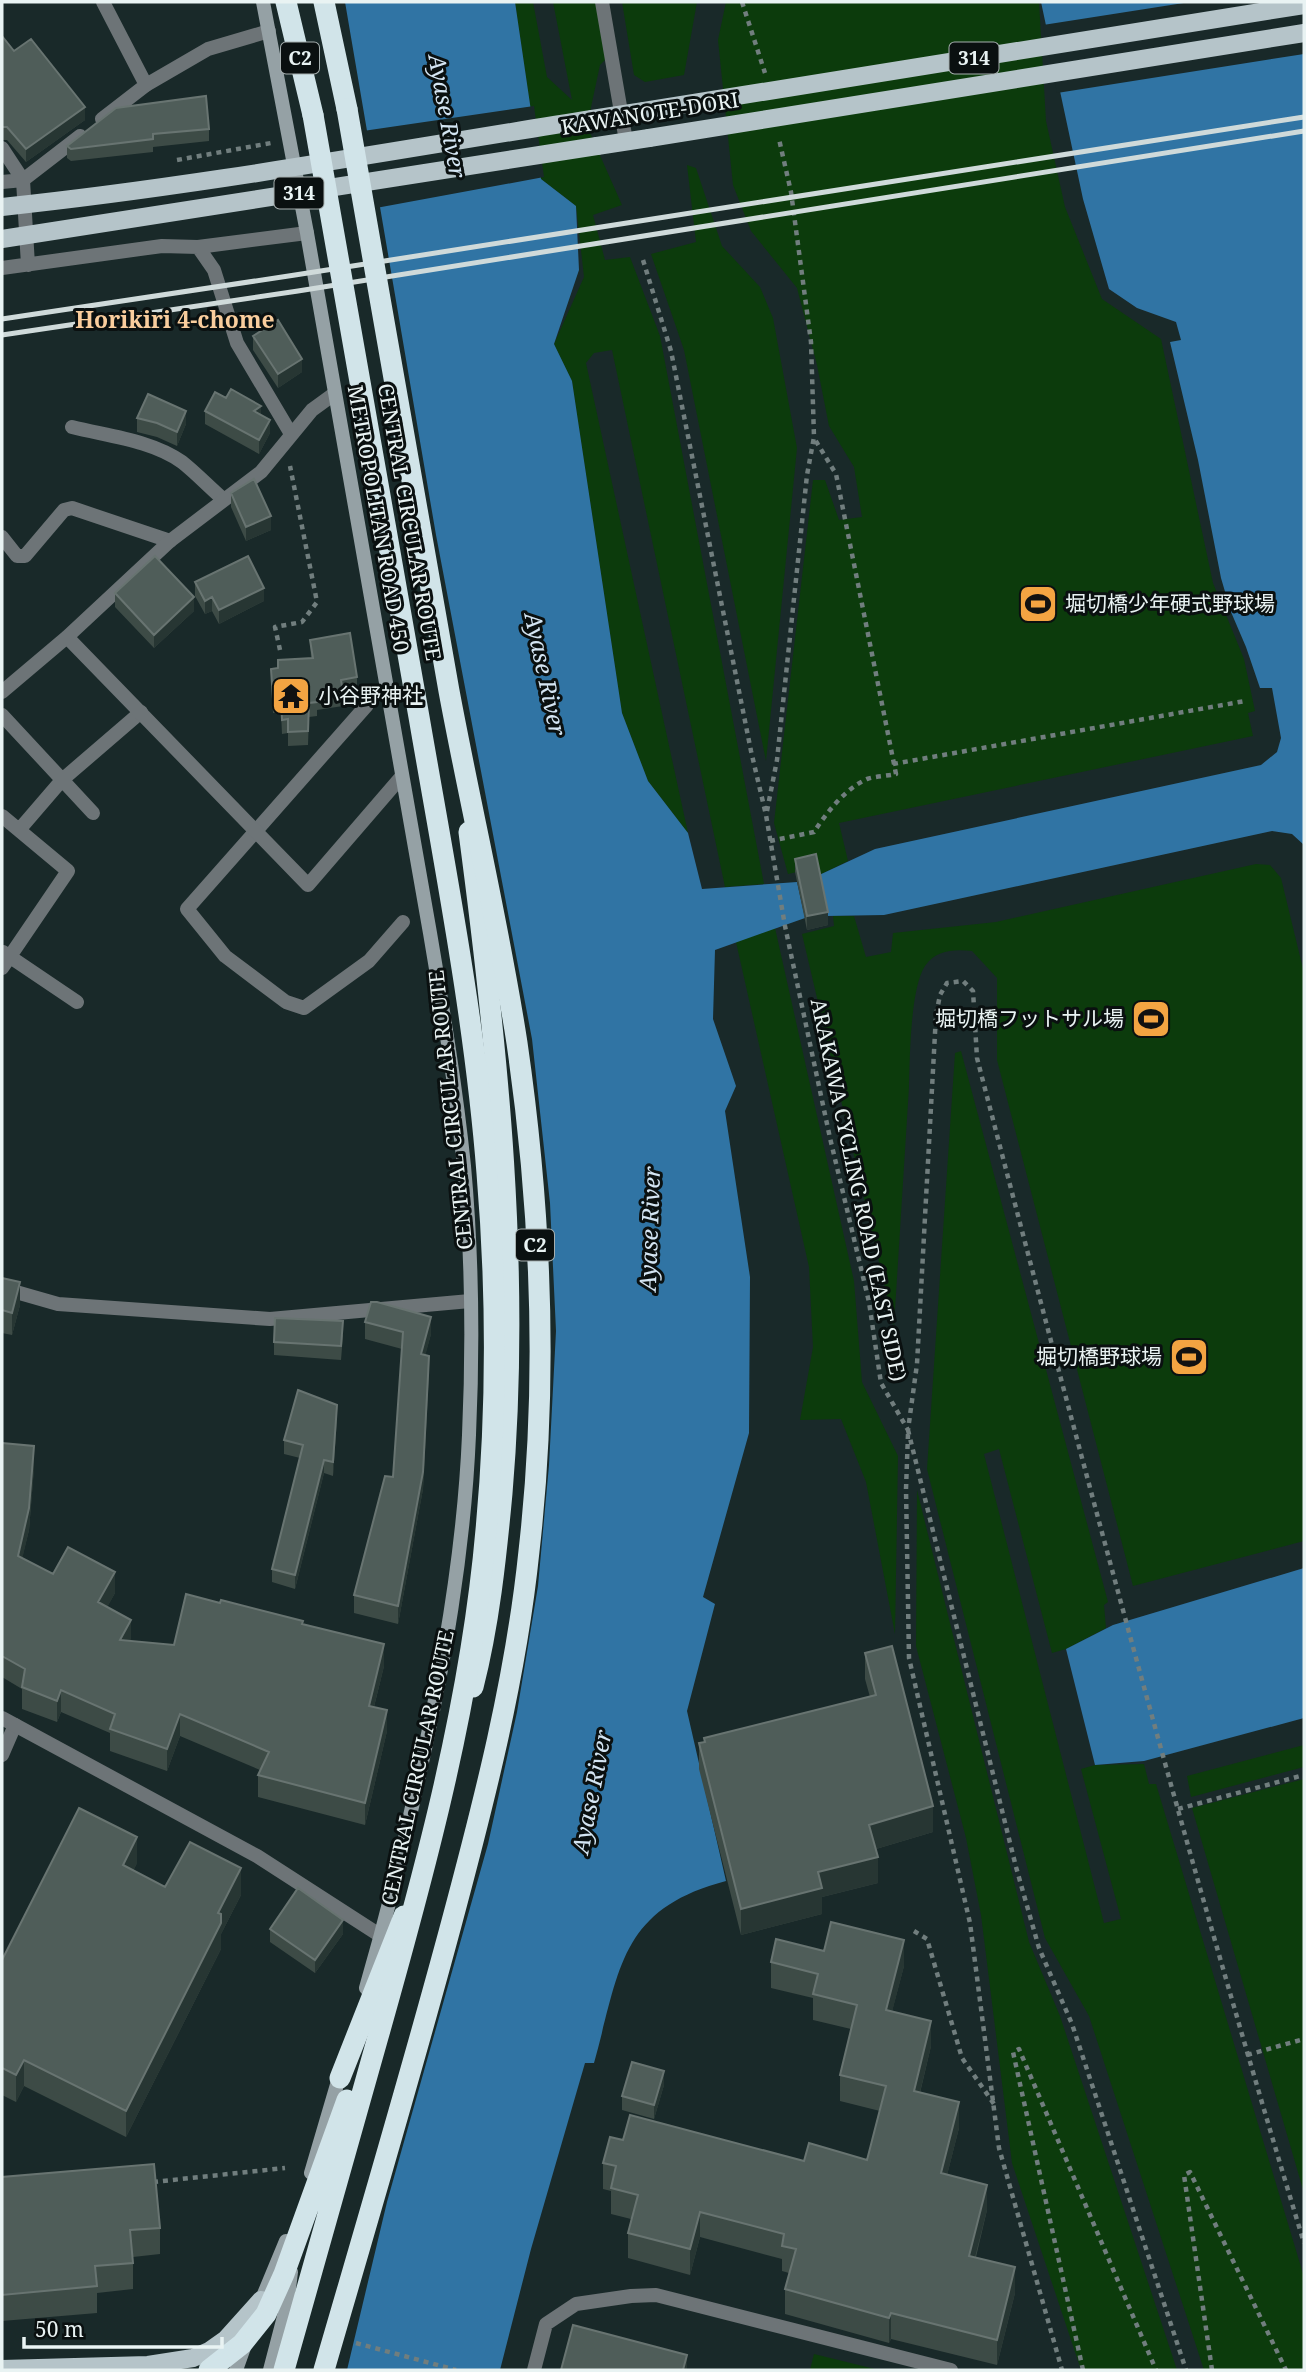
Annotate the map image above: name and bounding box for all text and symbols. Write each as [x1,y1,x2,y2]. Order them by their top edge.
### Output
road number: C2 [281,43,319,74]
road number: 314 [950,43,998,74]
water label: Ayase River [421,49,475,181]
street label: KAWANOTE-DORI [559,85,741,141]
road number: 314 [274,178,324,209]
district label: Horikiri 4-chome [75,303,275,335]
street label: CENTRAL CIRCULAR ROUTE [372,381,448,663]
street label: METROPOLITAN ROAD 450 [342,383,416,655]
sports icon: 堀切橋少年硬式野球場 [1017,583,1059,625]
place label: 堀切橋少年硬式野球場 [1065,589,1275,617]
water label: Ayase River [517,607,575,739]
temple icon: 小谷野神社 [270,675,312,717]
place label: 小谷野神社 [318,681,423,709]
street label: CENTRAL CIRCULAR ROUTE [421,969,479,1251]
street label: ARAKAWA CYCLING ROAD (EAST SIDE) [805,996,913,1384]
sports icon: 堀切橋フットサル場 [1130,998,1172,1040]
place label: 堀切橋フットサル場 [935,1004,1124,1032]
water label: Ayase River [631,1166,667,1294]
road number: C2 [516,1230,554,1260]
sports icon: 堀切橋野球場 [1168,1336,1210,1378]
place label: 堀切橋野球場 [1036,1342,1162,1370]
street label: CENTRAL CIRCULAR ROUTE [374,1627,460,1908]
water label: Ayase River [563,1727,619,1858]
scale bar [24,2306,222,2350]
text: 50 m [35,2315,84,2343]

